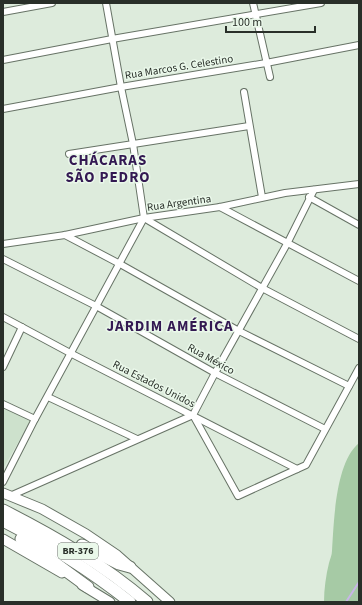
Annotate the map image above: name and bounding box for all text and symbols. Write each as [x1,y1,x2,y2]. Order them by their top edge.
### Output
scale bar [226,8,315,34]
text: 100 m [232,14,262,31]
street label: Rua Marcos G. Celestino [124,51,234,83]
district label: CHÁCARAS SÃO PEDRO [65,150,151,188]
street label: Rua Argentina [146,191,212,215]
district label: JARDIM AMÉRICA [106,316,234,337]
street label: Rua México [185,340,237,378]
street label: Rua Estados Unidos [110,357,198,411]
road number: BR-376 [58,543,98,559]

